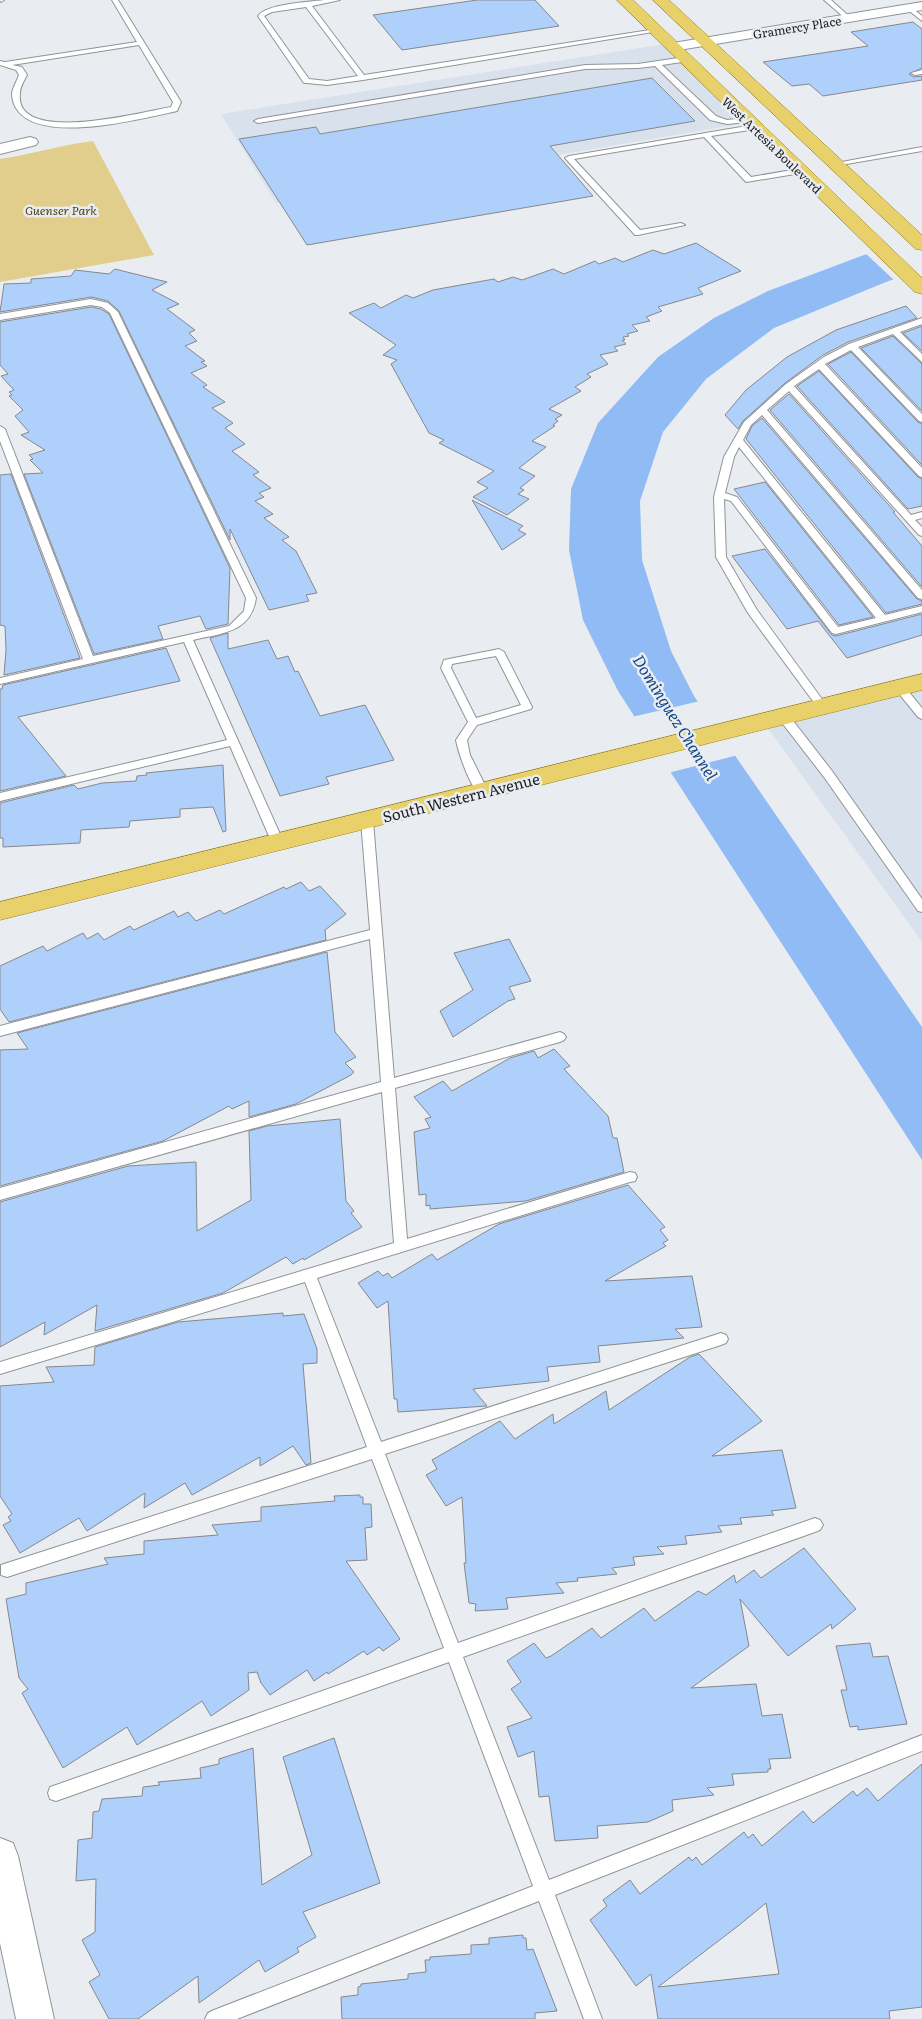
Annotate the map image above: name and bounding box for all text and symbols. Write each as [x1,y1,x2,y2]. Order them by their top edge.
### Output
street label: Gramercy Place [751,11,843,43]
street label: West Artesia Boulevard [718,92,826,198]
park label: Guenser Park [25,201,97,219]
water label: Dominguez Channel [628,650,725,785]
street label: South Western Avenue [380,766,542,828]

